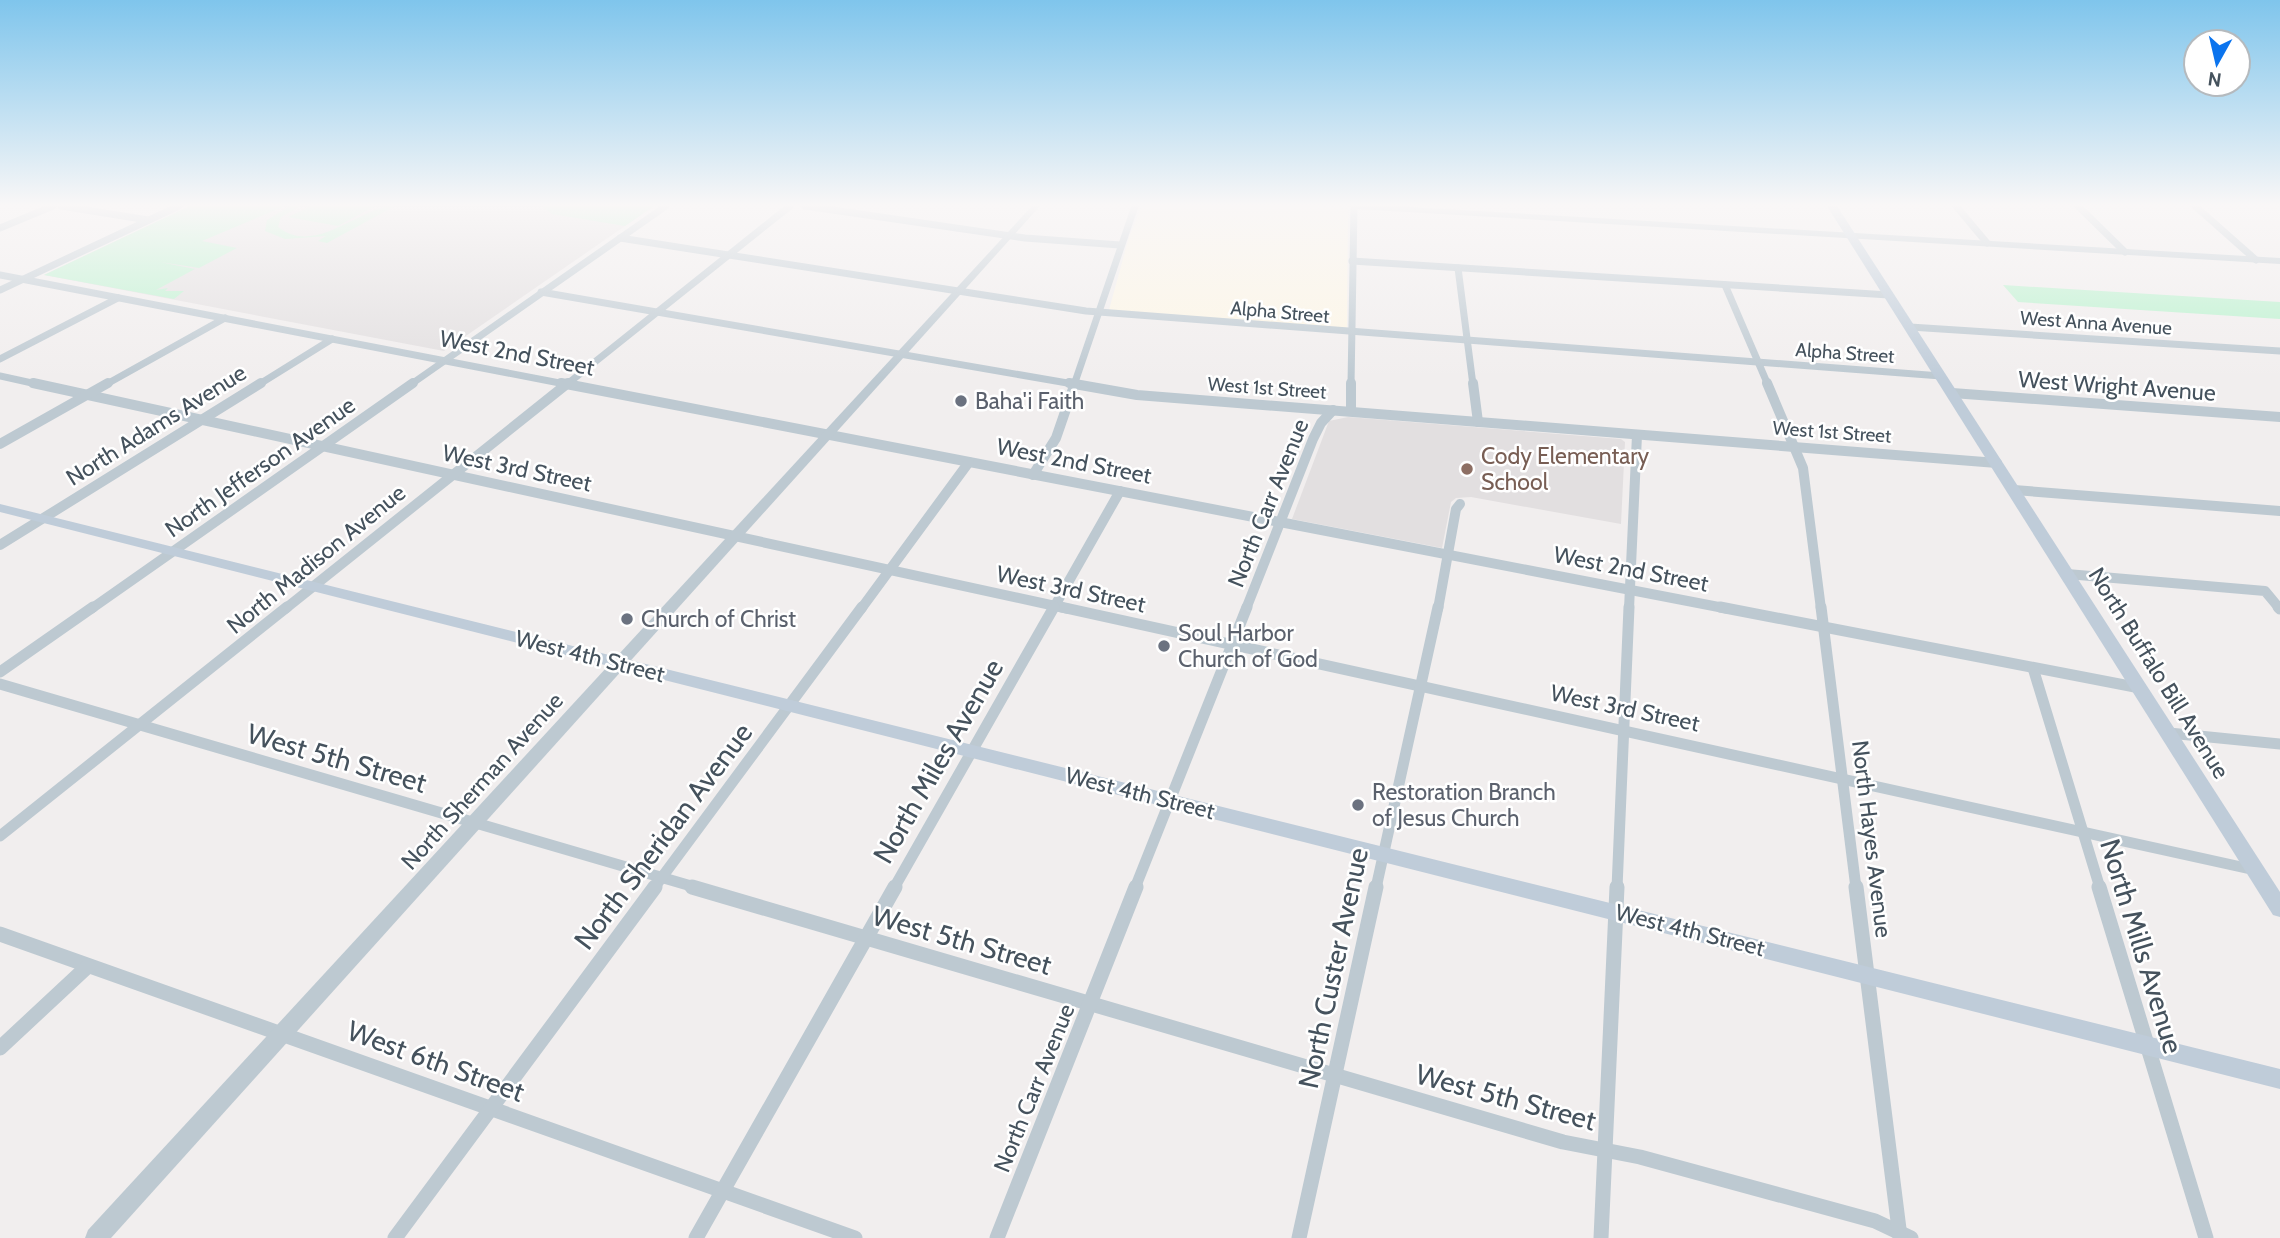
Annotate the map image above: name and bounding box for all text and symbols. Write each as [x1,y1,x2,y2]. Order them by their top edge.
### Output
north arrow [2182,28,2252,98]
text: N [2206,67,2223,92]
street label: Alpha Street [1230,296,1331,328]
street label: West Anna Avenue [2019,306,2173,340]
street label: West 2nd Street [437,324,597,382]
street label: Alpha Street [1795,338,1896,368]
street label: North Adams Avenue [61,358,251,492]
street label: West Wright Avenue [2017,365,2217,407]
street label: West 1st Street [1207,372,1328,404]
place label: Baha'i Faith [975,387,1084,415]
street label: North Jefferson Avenue [160,391,361,543]
marker: Baha'i Faith [953,393,969,409]
street label: North Carr Avenue [1221,415,1315,591]
street label: West 1st Street [1772,416,1893,448]
street label: West 2nd Street [994,432,1154,490]
street label: West 3rd Street [440,439,594,497]
place label: Cody Elementary School [1481,442,1650,496]
marker: Cody Elementary School [1459,461,1475,477]
street label: North Madison Avenue [221,478,411,640]
street label: West 2nd Street [1551,540,1711,598]
street label: West 3rd Street [994,560,1148,618]
street label: North Buffalo Bill Avenue [2083,562,2236,784]
place label: Church of Christ [641,605,796,633]
marker: Church of Christ [619,611,635,627]
place label: Soul Harbor Church of God [1178,619,1318,673]
street label: West 4th Street [512,624,668,688]
marker: Soul Harbor Church of God [1156,638,1172,654]
street label: North Miles Avenue [866,653,1010,869]
street label: West 3rd Street [1548,679,1702,737]
street label: North Sherman Avenue [395,687,569,875]
street label: West 5th Street [243,716,431,800]
street label: North Sheridan Avenue [567,716,759,956]
street label: North Hayes Avenue [1846,739,1898,939]
street label: West 4th Street [1062,761,1218,825]
place label: Restoration Branch of Jesus Church [1372,778,1556,832]
marker: Restoration Branch of Jesus Church [1350,797,1366,813]
street label: North Mills Avenue [2093,835,2191,1057]
street label: North Custer Avenue [1291,845,1375,1091]
street label: West 5th Street [868,898,1056,982]
street label: West 4th Street [1612,898,1768,962]
street label: North Carr Avenue [987,1000,1081,1176]
street label: West 6th Street [343,1013,529,1109]
street label: West 5th Street [1412,1057,1600,1137]

